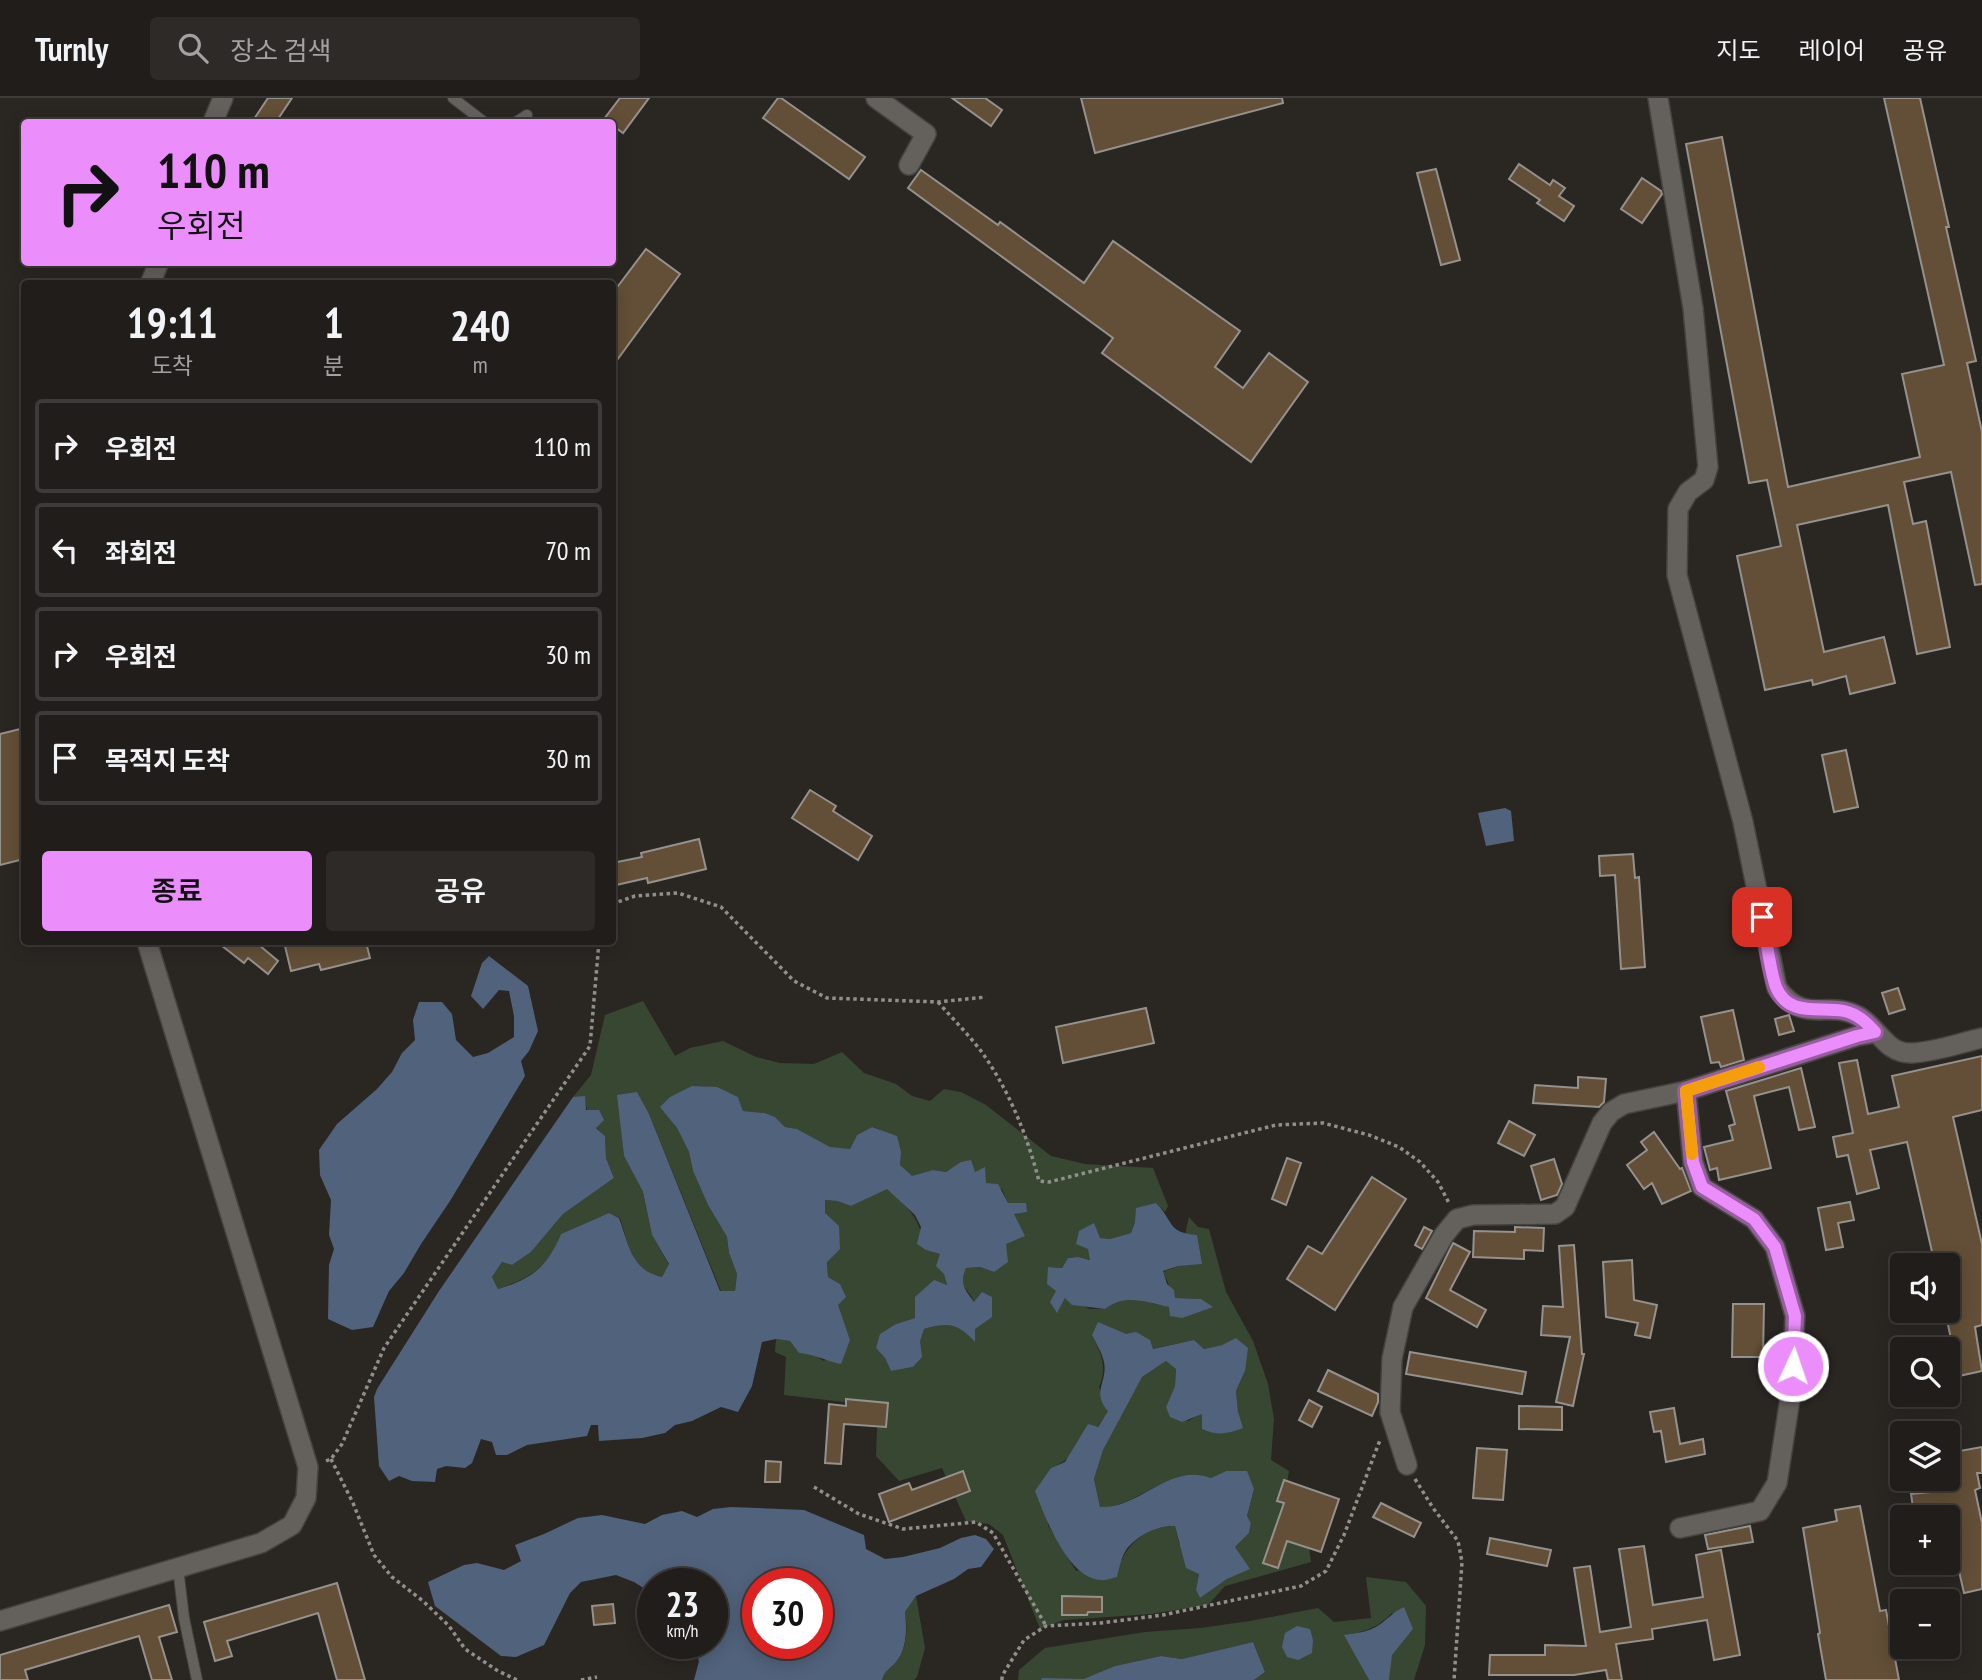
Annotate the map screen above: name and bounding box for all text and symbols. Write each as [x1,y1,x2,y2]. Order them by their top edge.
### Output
search box [150,17,640,80]
text: Turnly [35,27,108,70]
icon: search [174,29,212,67]
text: 장소 검색 [230,34,331,67]
text: 지도 [1716,35,1761,66]
text: 레이어 [1799,35,1865,66]
text: 공유 [1903,35,1947,66]
text: 110 m [157,138,270,202]
icon: right [42,147,133,238]
text: 우회전 [157,204,245,246]
text: 19:11 [127,295,218,350]
text: 1 [324,295,344,350]
text: 240 [450,298,510,353]
text: m [473,350,488,379]
text: 도착 [151,351,193,380]
text: 분 [323,351,344,380]
icon: right [46,427,84,465]
text: 110 m [533,430,591,463]
text: 우회전 [105,432,177,465]
icon: left [46,531,84,569]
text: 70 m [545,534,591,567]
text: 좌회전 [105,536,177,569]
icon: right [46,635,84,673]
text: 30 m [545,638,591,671]
text: 우회전 [105,640,177,673]
icon: arrive [46,739,84,777]
text: 30 m [545,742,591,775]
text: 목적지 도착 [105,744,230,777]
button: 종료 [42,851,312,931]
button: 공유 [326,851,595,931]
pin [1732,887,1792,947]
icon: arrive [1743,898,1781,936]
map controls [1890,1253,1960,1659]
button: sound [1890,1253,1960,1323]
position arrow [1756,1329,1830,1403]
button: search [1890,1337,1960,1407]
button: layers [1890,1421,1960,1491]
button: + [1890,1505,1960,1575]
speed limit sign: 30 [742,1568,833,1659]
text: 23 [666,1581,699,1627]
button: − [1890,1589,1960,1659]
text: km/h [667,1619,698,1642]

